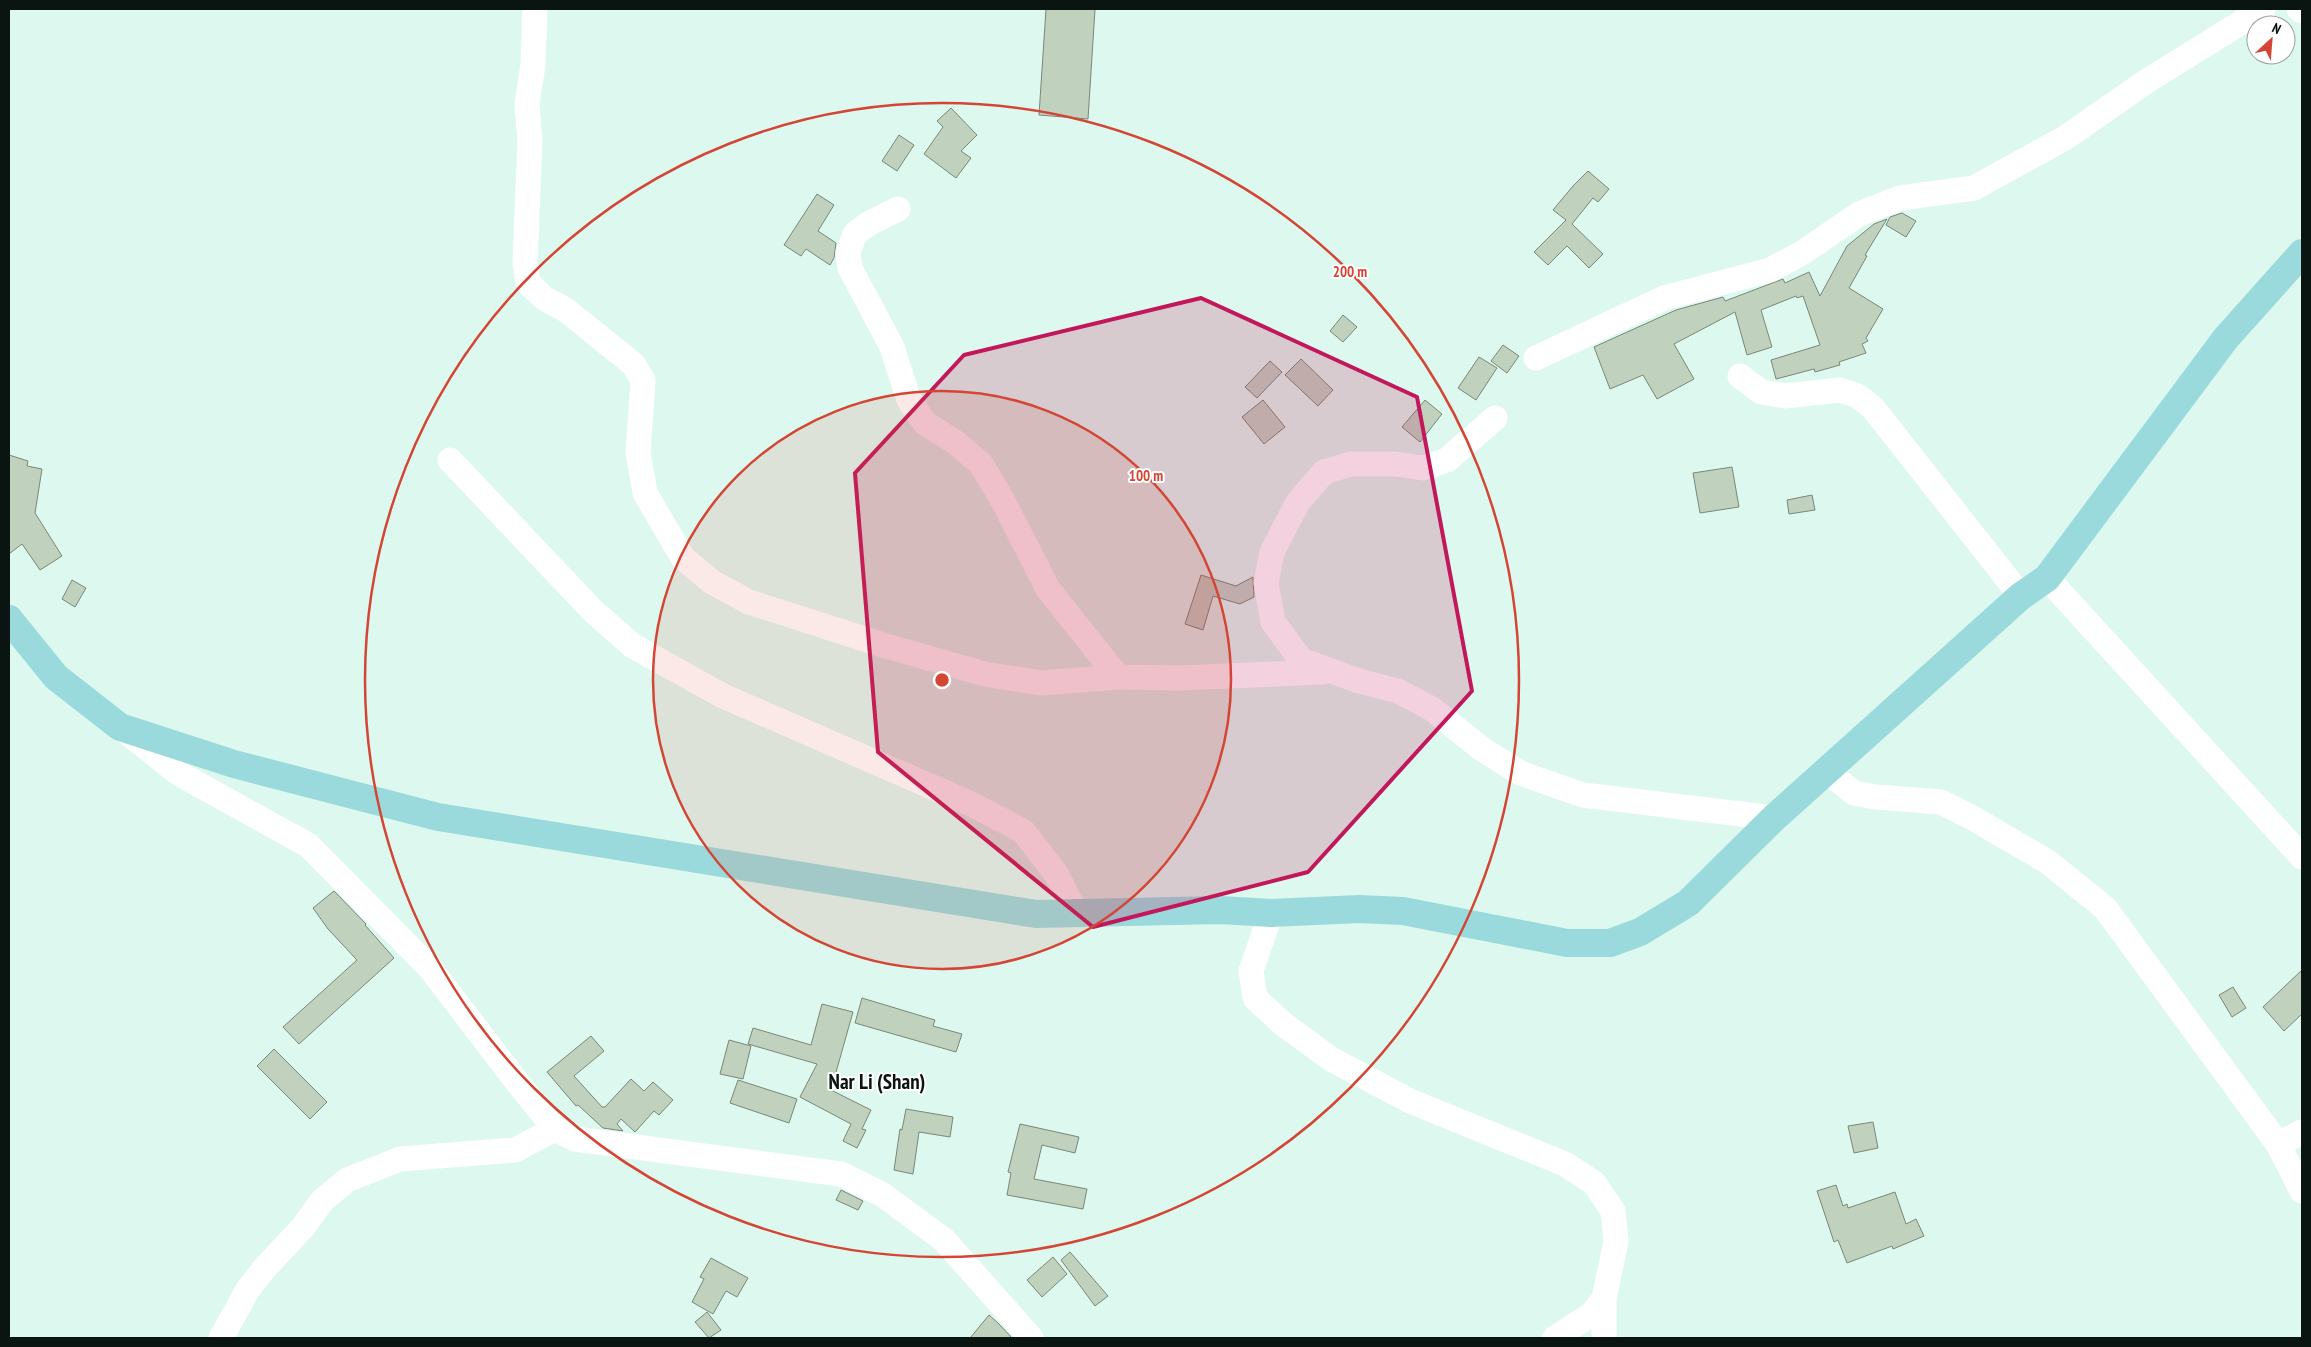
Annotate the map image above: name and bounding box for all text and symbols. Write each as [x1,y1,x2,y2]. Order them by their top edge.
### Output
north arrow [2246,15,2296,65]
text: N [2269,19,2284,38]
text: 200 m [1333,262,1367,281]
text: 100 m [1129,466,1163,485]
centre of rings [933,671,951,689]
district label: Nar Li (Shan) [829,1068,925,1095]

